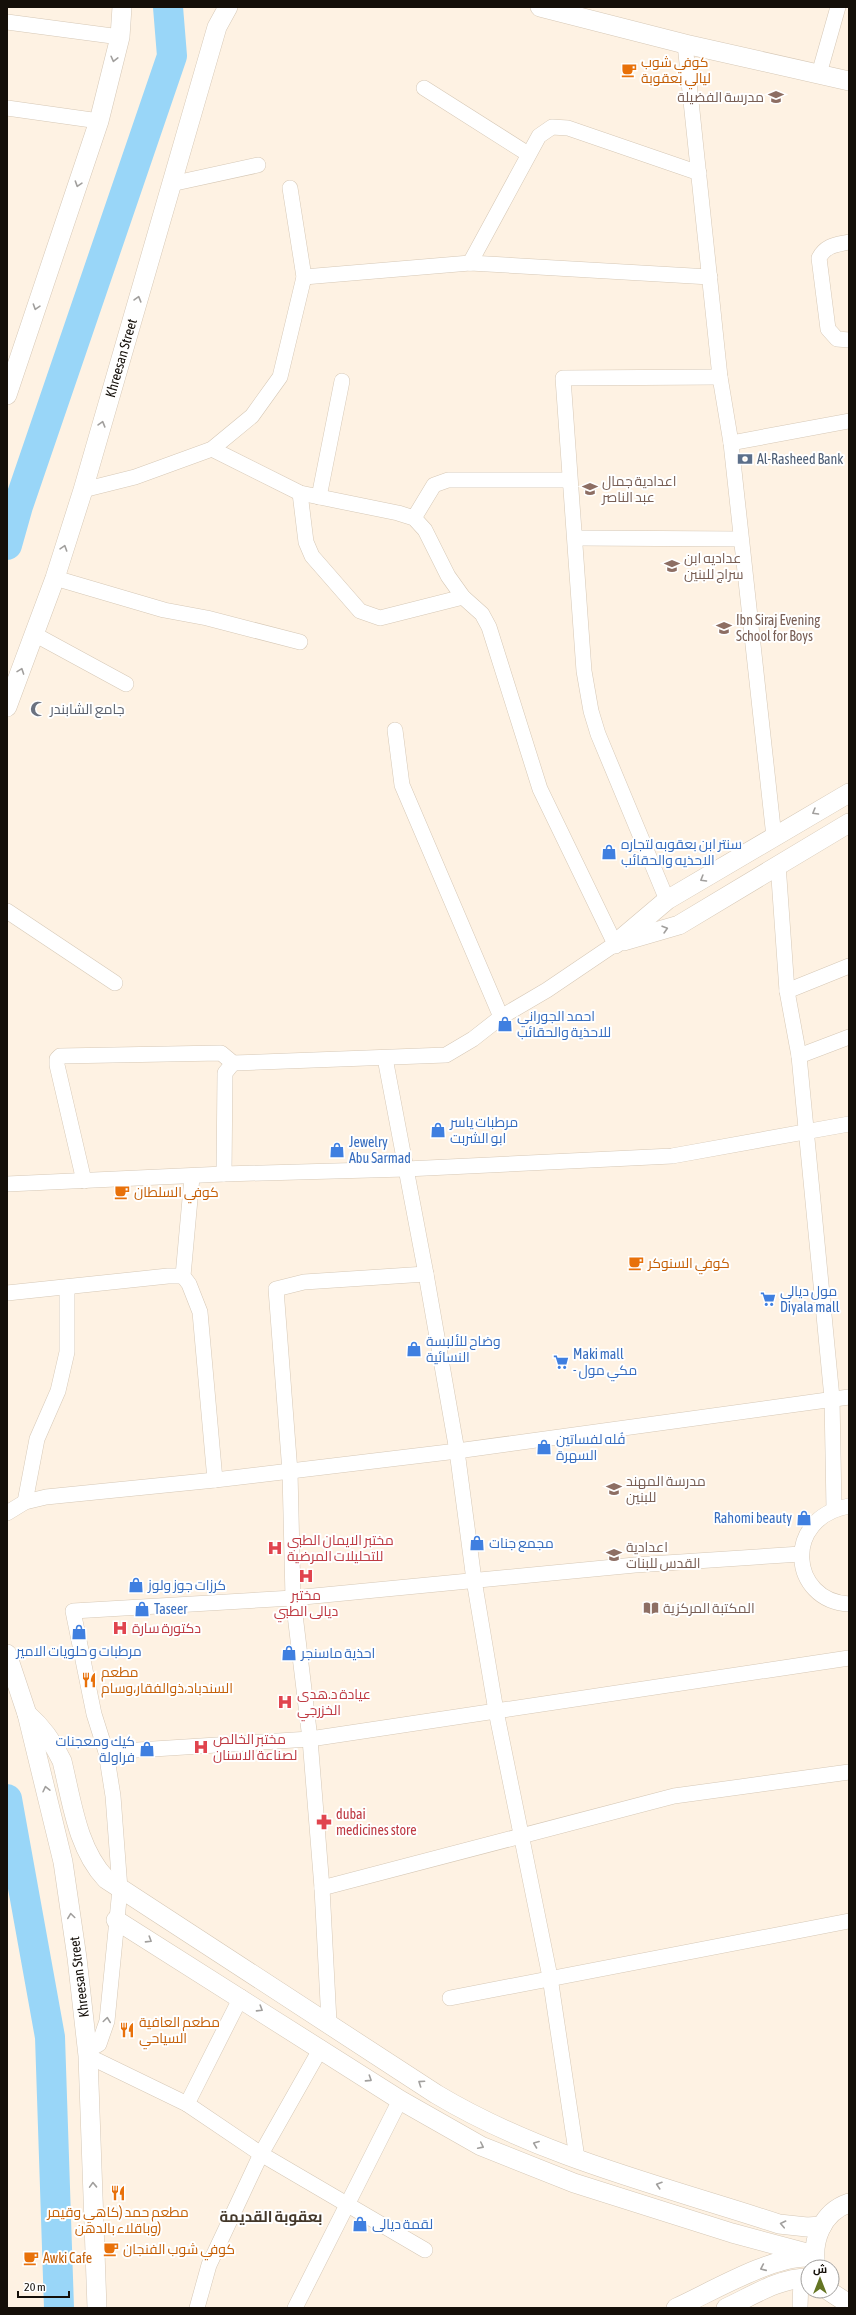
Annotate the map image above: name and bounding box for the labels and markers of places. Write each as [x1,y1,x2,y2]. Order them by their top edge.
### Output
place label: كوفي شوب ليالي بعقوبة [641,54,711,90]
cafe icon: كوفي شوب ليالي بعقوبة [620,61,638,79]
school or university icon: مدرسة الفضيلة [767,88,785,106]
place label: مدرسة الفضيلة [677,89,764,105]
bank icon: Al-Rasheed Bank [736,450,754,468]
place label: Al-Rasheed Bank [757,451,844,467]
place label: اعدادية جمال عبد الناصر [601,473,677,505]
school or university icon: اعدادية جمال عبد الناصر [581,480,599,498]
place label: عداديه ابن سراج للبنين [684,550,744,583]
school or university icon: عداديه ابن سراج للبنين [663,557,681,575]
place label: Ibn Siraj Evening School for Boys [736,612,820,644]
school or university icon: Ibn Siraj Evening School for Boys [715,619,733,637]
mosque icon: جامع الشابندر [29,700,47,718]
place label: جامع الشابندر [49,701,124,718]
place label: سنتر ابن بعقوبه لتجاره الاحذيه والحقائب [621,836,742,868]
shop icon: سنتر ابن بعقوبه لتجاره الاحذيه والحقائب [600,843,618,861]
place label: احمد الجوراني للاحذية والحقائب [517,1008,611,1040]
shop icon: احمد الجوراني للاحذية والحقائب [496,1015,514,1033]
place label: مرطبات ياسر ابو الشربت [449,1114,518,1146]
shop icon: مرطبات ياسر ابو الشربت [429,1121,447,1139]
place label: Jewelry Abu Sarmad [349,1134,411,1166]
shop icon: Jewelry Abu Sarmad [328,1141,346,1159]
cafe icon: كوفي السلطان [113,1183,131,1201]
place label: كوفي السلطان [134,1184,219,1204]
cafe icon: كوفي السنوكر [627,1254,645,1272]
place label: كوفي السنوكر [647,1255,730,1275]
place label: مول ديالى Diyala mall [780,1283,840,1315]
supermarket icon: مول ديالى Diyala mall [759,1290,777,1308]
place label: وضاح للألبسة النسائية [426,1333,501,1365]
shop icon: وضاح للألبسة النسائية [405,1340,423,1358]
place label: Maki mall - مكي مول [573,1346,637,1382]
supermarket icon: Maki mall - مكي مول [552,1353,570,1371]
place label: فُله لفساتين السهرة [556,1431,625,1463]
shop icon: فُله لفساتين السهرة [535,1438,553,1456]
place label: مدرسة المهند للبنين [626,1473,706,1505]
school or university icon: مدرسة المهند للبنين [605,1480,623,1498]
shop icon: Rahomi beauty [795,1509,813,1527]
place label: Rahomi beauty [714,1510,792,1526]
place label: مختبر الايمان الطبي للتحليلات المرضية [287,1532,394,1564]
shop icon: مجمع جنات [468,1534,486,1552]
place label: مجمع جنات [489,1535,554,1552]
hospital icon: مختبر الايمان الطبي للتحليلات المرضية [266,1539,284,1557]
place label: اعدادية القدس للبنات [626,1539,701,1571]
school or university icon: اعدادية القدس للبنات [605,1546,623,1564]
hospital icon: مختبر ديالى الطبي [297,1567,315,1585]
shop icon: كرزات جوز ولوز [127,1576,145,1594]
place label: كرزات جوز ولوز [147,1577,226,1593]
place label: مختبر ديالى الطبي [274,1587,338,1623]
library icon: المكتبة المركزية [642,1599,660,1617]
shop icon: Taseer [133,1600,151,1618]
place label: المكتبة المركزية [663,1600,755,1616]
place label: Taseer [154,1601,188,1617]
hospital icon: دكتورة سارة [111,1619,129,1637]
place label: دكتورة سارة [132,1620,201,1636]
shop icon: مرطبات و حلويات الامير [70,1623,88,1641]
place label: مرطبات و حلويات الامير [15,1643,142,1659]
shop icon: احذية ماسنجر [280,1644,298,1662]
place label: احذية ماسنجر [300,1645,375,1661]
place label: مطعم السندباد،ذوالفقار،وسام [101,1664,233,1698]
restaurant icon: مطعم السندباد،ذوالفقار،وسام [80,1671,98,1689]
place label: عيادة د.هدى الخزرجي [297,1686,371,1722]
hospital icon: عيادة د.هدى الخزرجي [276,1693,294,1711]
place label: مختبر الخالص لصناعة الاسنان [213,1731,297,1763]
place label: كيك ومعجنات فراولة [56,1733,135,1765]
hospital icon: مختبر الخالص لصناعة الاسنان [192,1738,210,1756]
shop icon: كيك ومعجنات فراولة [138,1740,156,1758]
place label: dubai medicines store [336,1806,417,1838]
pharmacy icon: dubai medicines store [315,1813,333,1831]
place label: مطعم العافية السياحي [139,2014,220,2050]
restaurant icon: مطعم العافية السياحي [118,2021,136,2039]
restaurant icon: مطعم حمد (كاهي وقيمر وباقلاء بالدهن) [109,2184,127,2202]
place label: مطعم حمد (كاهي وقيمر وباقلاء بالدهن) [46,2204,189,2236]
shop icon: لقمة ديالى [351,2215,369,2233]
place label: لقمة ديالى [372,2216,433,2232]
cafe icon: كوفي شوب الفنجان [102,2240,120,2258]
place label: كوفي شوب الفنجان [123,2241,235,2261]
cafe icon: Awki Cafe [22,2249,40,2267]
place label: Awki Cafe [43,2250,92,2266]

